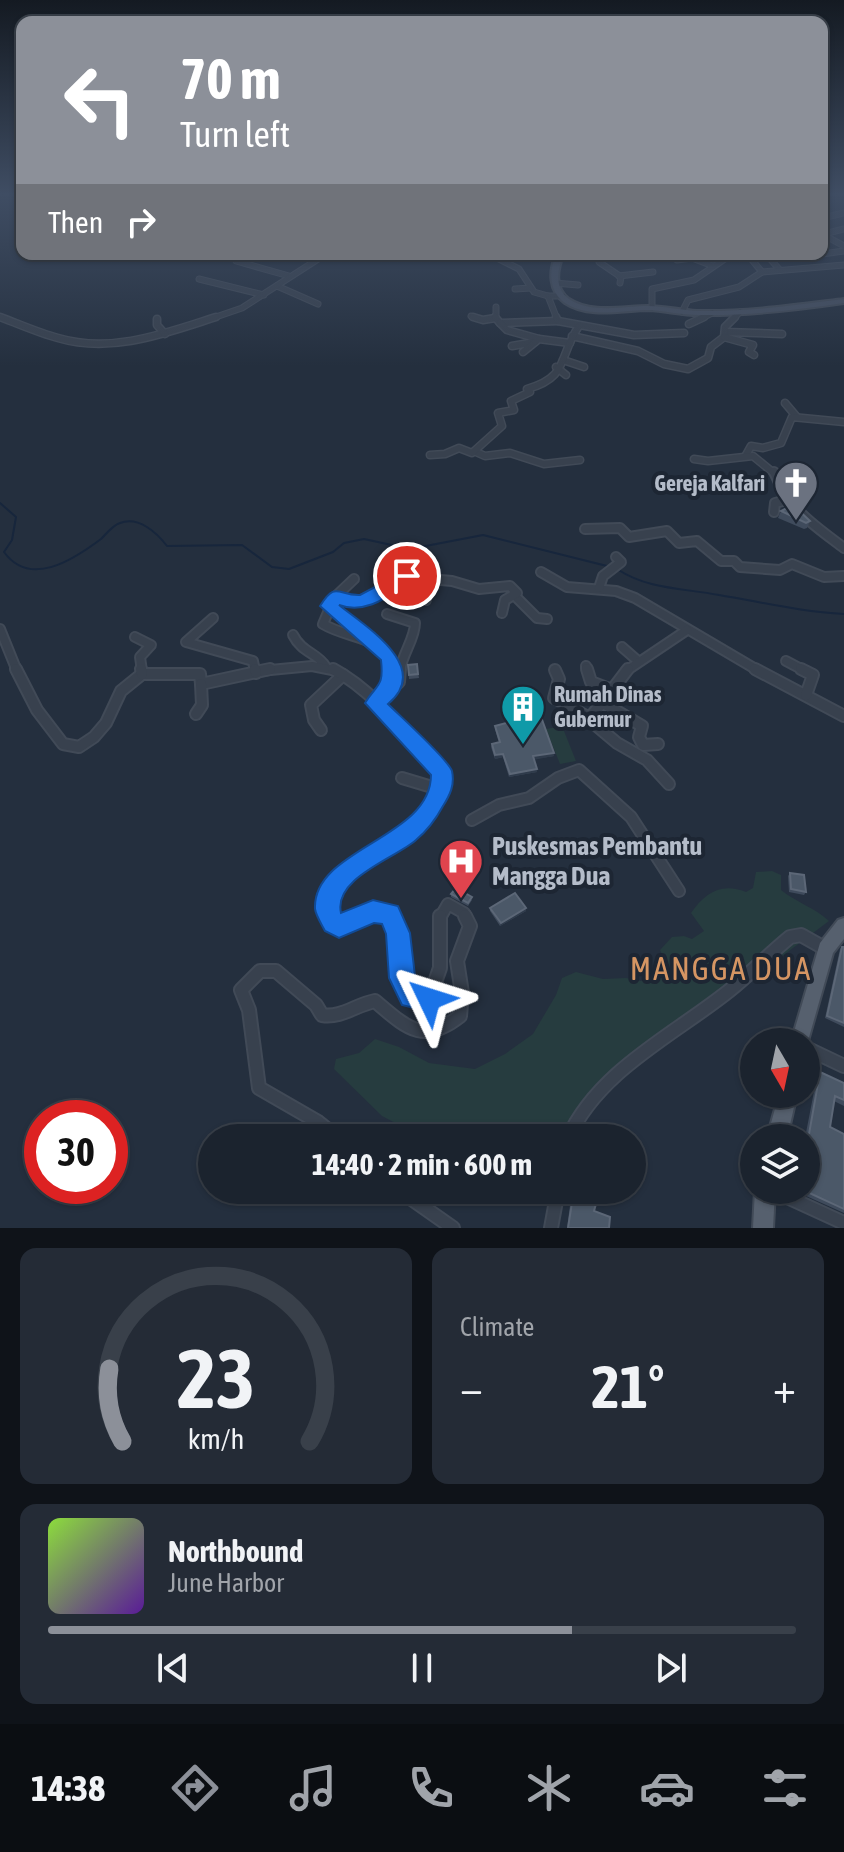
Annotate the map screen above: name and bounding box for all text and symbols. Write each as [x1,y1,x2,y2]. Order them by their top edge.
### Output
text: 70 m [180,47,281,111]
icon: left [48,48,152,152]
text: Turn left [180,113,290,155]
icon: right [119,200,163,244]
text: Then [48,205,103,239]
church icon: Gereja Kalfari [772,459,820,522]
place label: Gereja Kalfari [654,470,765,496]
pin [373,542,441,610]
icon: arrive [385,554,429,598]
place label: Rumah Dinas Gubernur [554,681,662,732]
building icon: Rumah Dinas Gubernur [499,683,547,746]
place label: Puskesmas Pembantu Mangga Dua [492,831,702,891]
hospital icon: Puskesmas Pembantu Mangga Dua [437,837,485,900]
district label: MANGGA DUA [630,950,812,987]
position arrow [387,957,471,1041]
north arrow [740,1028,820,1108]
map controls [740,1028,820,1204]
speed limit sign: 30 [24,1100,128,1204]
button: layers [740,1124,820,1204]
text: 14:40 · 2 min · 600 m [312,1147,532,1181]
text: Climate [460,1312,534,1342]
text: 23 [177,1330,255,1426]
text: 21° [592,1352,664,1421]
text: − [460,1362,483,1412]
text: + [773,1362,796,1412]
text: km/h [188,1422,244,1455]
text: Northbound [168,1534,303,1568]
text: June Harbor [168,1568,284,1598]
icon: previous [151,1646,195,1690]
icon: pause [400,1646,444,1690]
icon: next [649,1646,693,1690]
icon: directions [167,1760,223,1816]
icon: music [285,1760,341,1816]
icon: phone [403,1760,459,1816]
icon: climate [521,1760,577,1816]
icon: car [639,1760,695,1816]
icon: filters [757,1760,813,1816]
text: 14:38 [31,1767,105,1809]

